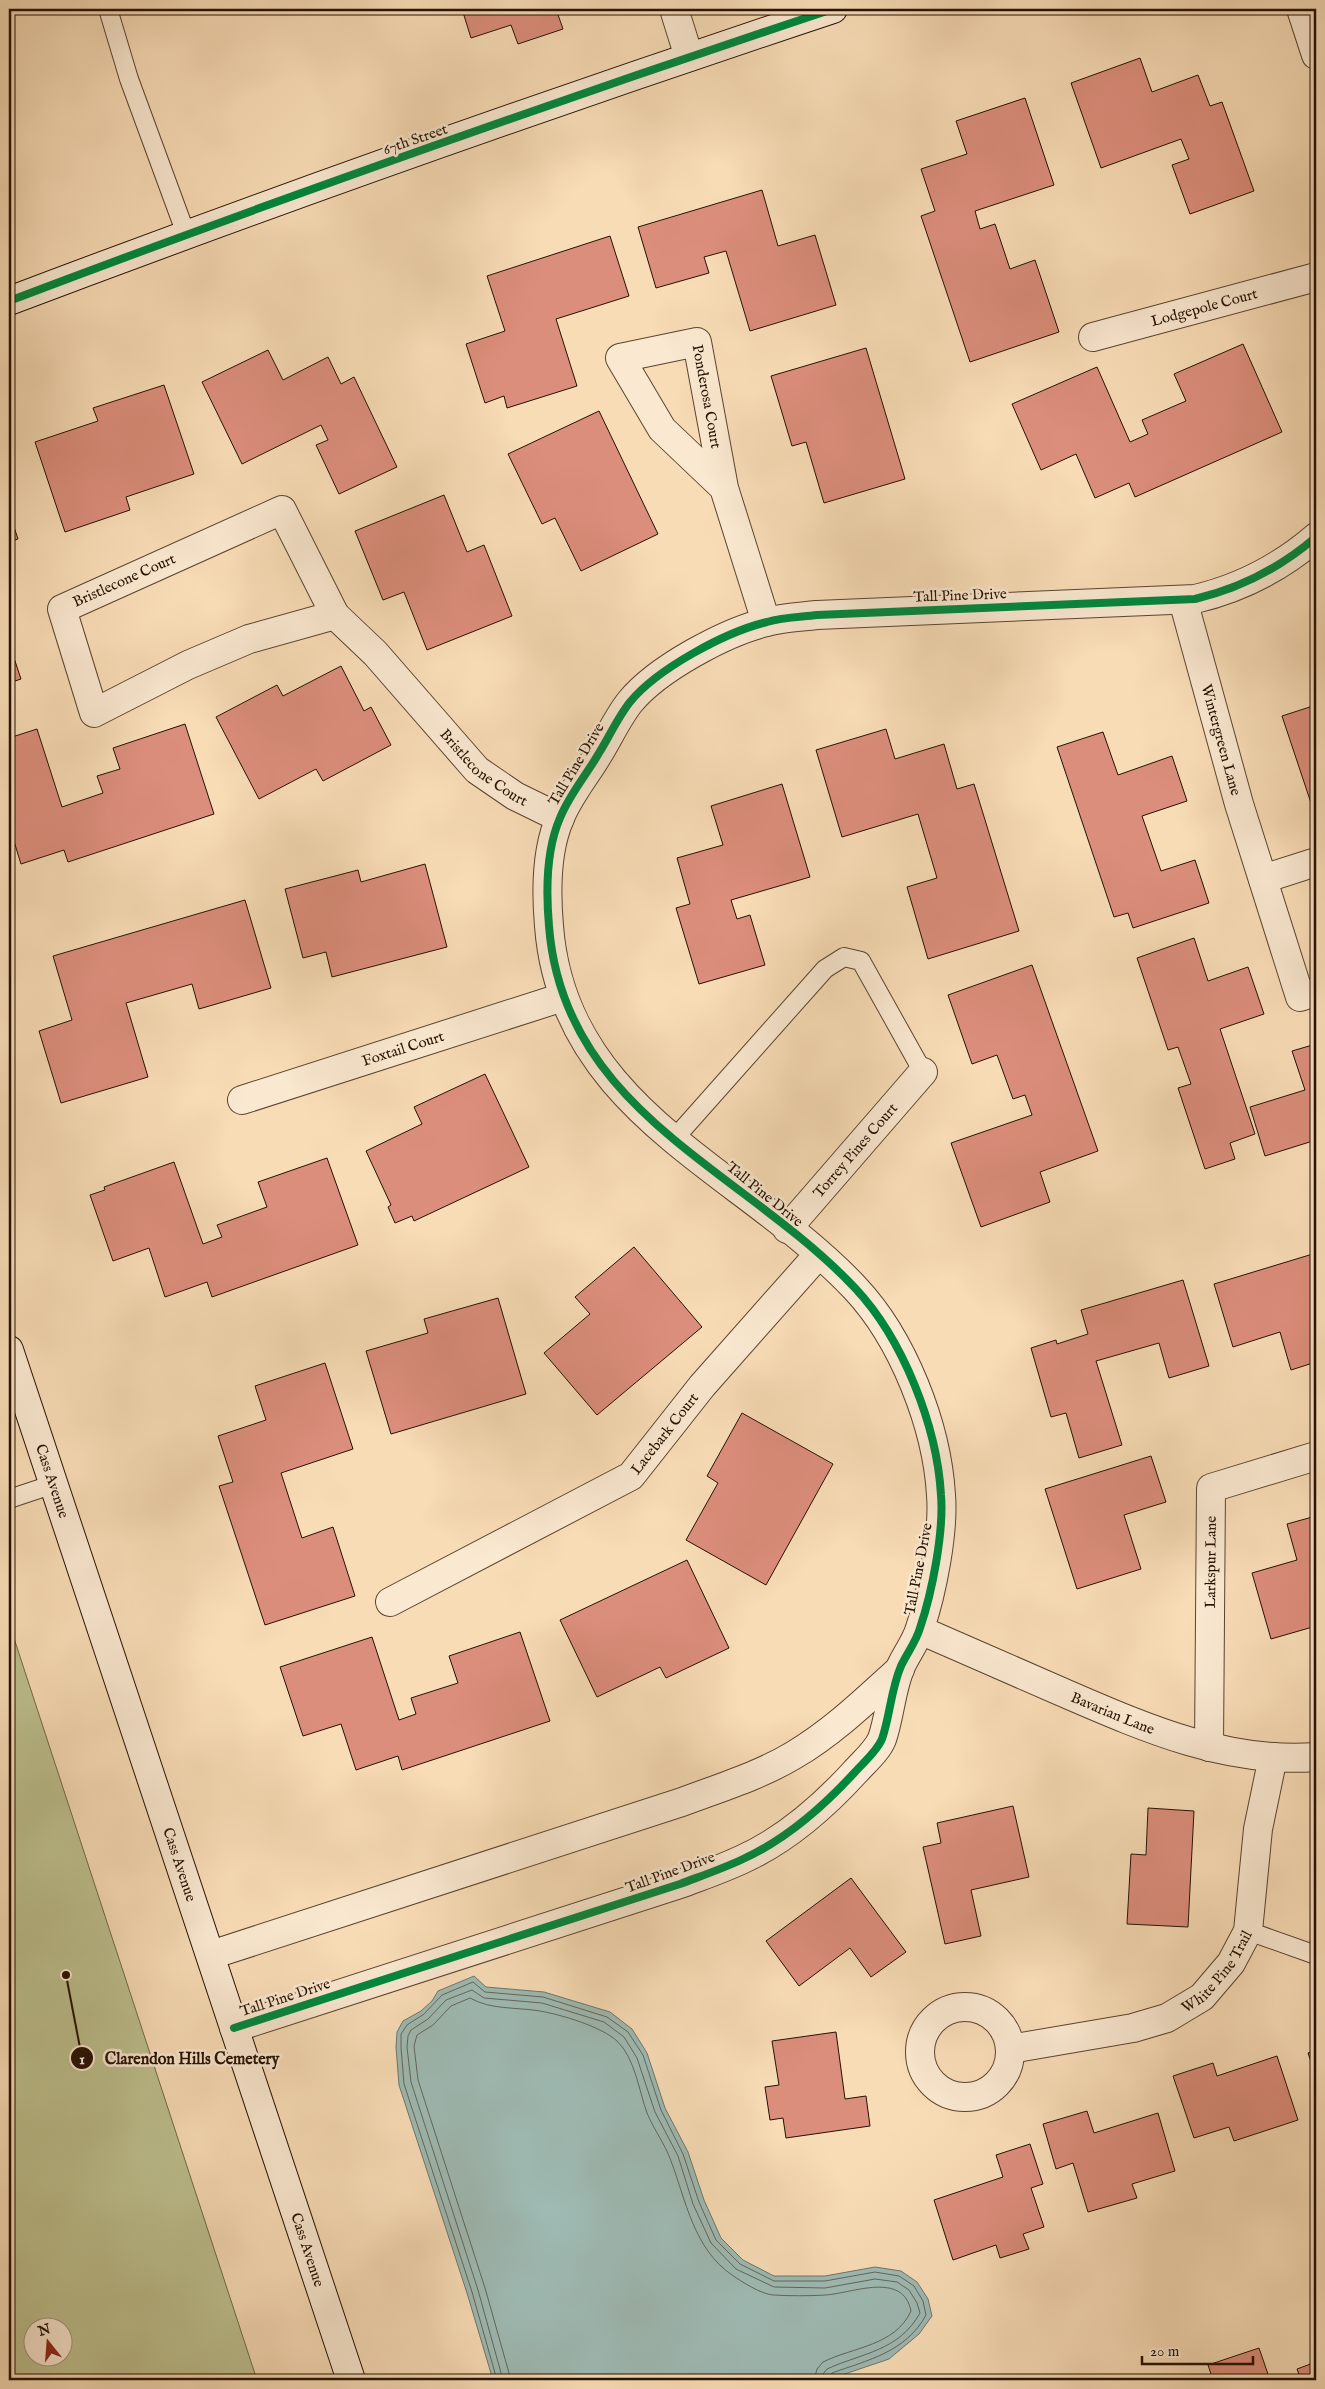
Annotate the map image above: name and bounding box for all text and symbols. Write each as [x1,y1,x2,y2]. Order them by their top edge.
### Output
street label: 67th Street [380,120,450,159]
street label: Lodgepole Court [1149,284,1260,331]
street label: Ponderosa Court [688,343,725,450]
street label: Bristlecone Court [70,549,179,612]
street label: Tall Pine Drive [913,584,1007,607]
street label: Wintergreen Lane [1197,682,1245,798]
street label: Tall Pine Drive [544,719,609,809]
street label: Bristlecone Court [435,725,531,811]
street label: Foxtail Court [360,1027,446,1071]
street label: Torrey Pines Court [809,1099,902,1202]
street label: Tall Pine Drive [722,1158,807,1231]
street label: Lacebark Court [627,1389,703,1479]
street label: Cass Avenue [31,1442,73,1521]
street label: Larkspur Lane [1201,1516,1221,1608]
street label: Tall Pine Drive [900,1521,937,1617]
street label: Bavarian Lane [1068,1688,1157,1739]
street label: Cass Avenue [158,1825,200,1904]
street label: Tall Pine Drive [623,1848,717,1897]
street label: White Pine Trail [1178,1926,1257,2017]
street label: Tall Pine Drive [238,1974,333,2021]
callout: Clarendon Hills Cemetery [70,2043,289,2074]
text: 1 [79,2050,85,2069]
text: Clarendon Hills Cemetery [105,2050,280,2070]
street label: Cass Avenue [286,2210,328,2289]
north arrow [22,2316,72,2366]
text: N [35,2320,53,2341]
scale bar [1142,2334,1254,2366]
text: 20 m [1150,2342,1180,2361]

